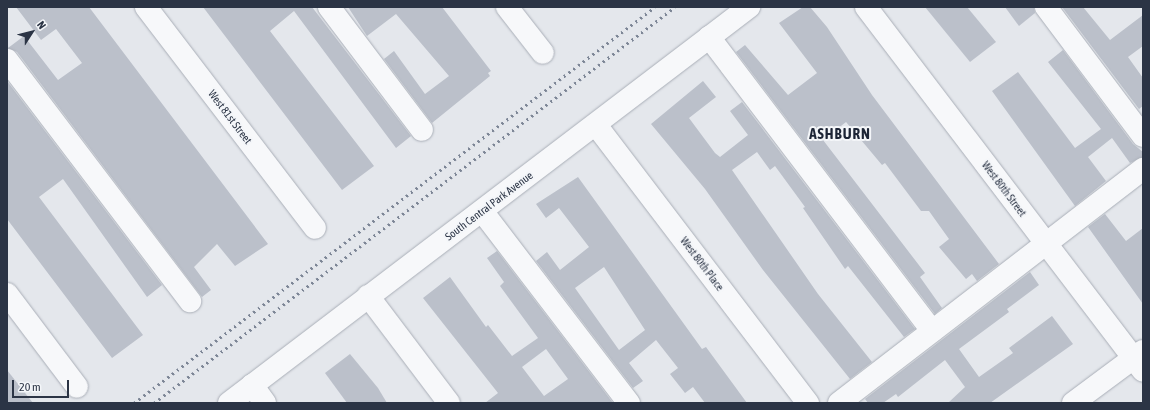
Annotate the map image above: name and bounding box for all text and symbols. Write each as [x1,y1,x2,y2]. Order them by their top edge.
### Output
north arrow [12,12,52,52]
text: N [35,19,48,31]
street label: West 81st Street [205,87,255,147]
district label: ASHBURN [809,125,871,143]
street label: West 80th Street [979,159,1029,219]
street label: South Central Park Avenue [443,169,535,243]
street label: West 80th Place [677,234,727,294]
scale bar [14,372,71,398]
text: 20 m [19,380,41,394]

